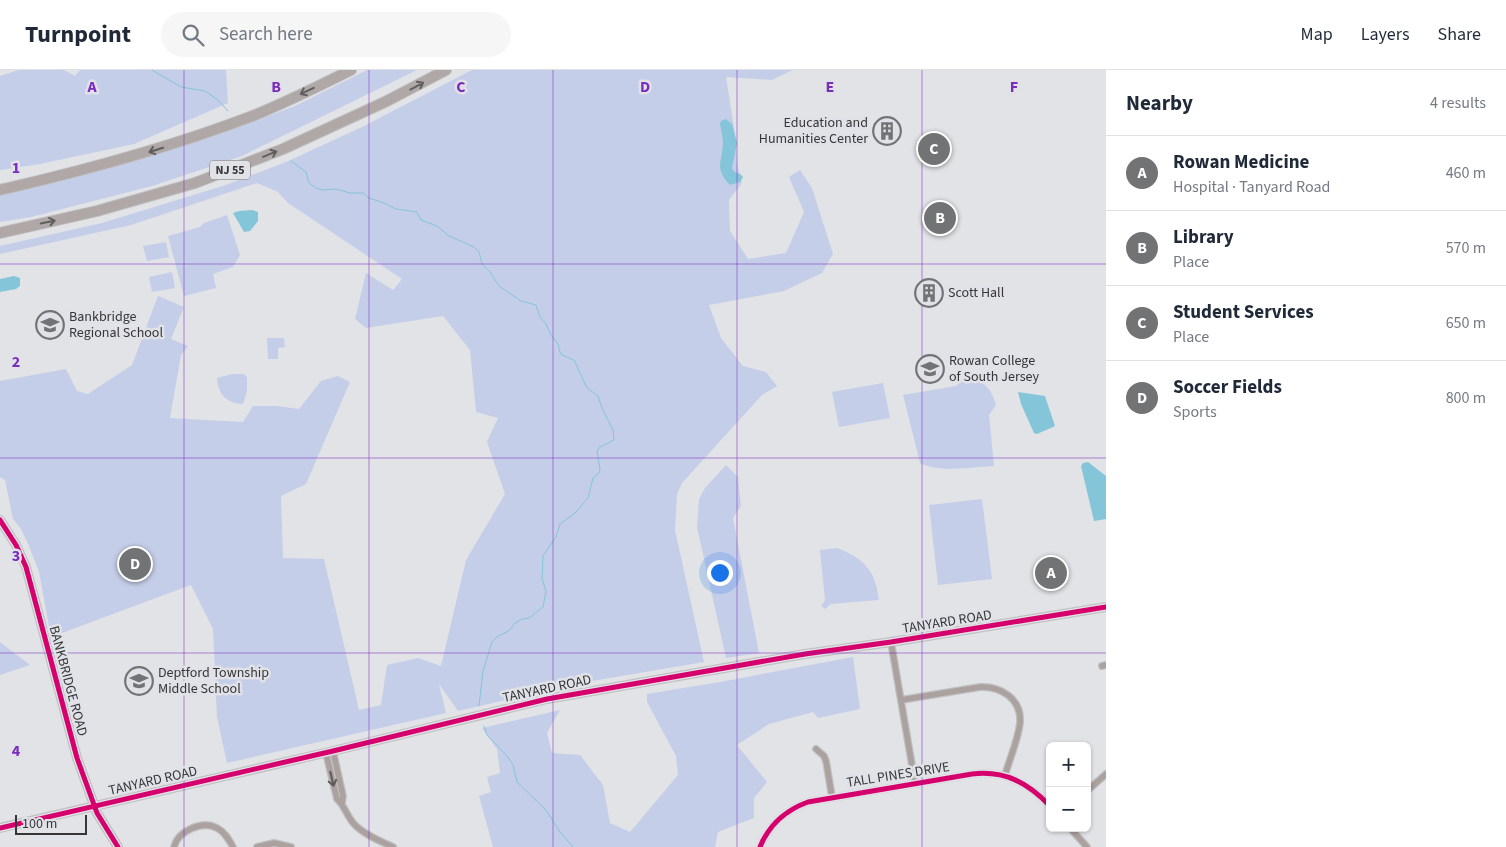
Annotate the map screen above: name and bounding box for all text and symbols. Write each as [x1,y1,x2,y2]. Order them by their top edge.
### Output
search box [161,12,511,57]
text: Turnpoint [25,17,131,52]
icon: search [179,21,207,49]
text: Search here [219,21,313,48]
text: Map [1301,22,1333,47]
text: Layers [1361,22,1410,47]
text: Share [1438,22,1481,47]
text: A [86,76,97,98]
text: B [271,76,281,98]
text: C [456,76,466,98]
text: D [640,76,650,98]
text: E [826,76,834,98]
text: F [1010,76,1018,98]
one-way arrow [409,81,424,91]
one-way arrow [300,87,315,97]
text: Nearby [1126,88,1193,118]
text: 4 results [1430,92,1486,114]
place label: Education and Humanities Center [759,113,868,149]
building icon: Education and Humanities Center [872,116,902,146]
pin: C [918,130,950,168]
one-way arrow [148,145,164,155]
one-way arrow [262,149,277,158]
text: Rowan Medicine [1173,149,1309,176]
text: 1 [12,157,20,179]
road number: NJ 55 [210,160,250,180]
text: A [1137,162,1147,184]
text: 460 m [1446,162,1486,184]
text: Hospital · Tanyard Road [1173,176,1330,198]
pin: B [924,199,956,237]
one-way arrow [39,217,55,226]
text: Library [1173,224,1234,251]
text: B [1137,237,1147,259]
text: 570 m [1446,237,1486,259]
text: Place [1173,251,1209,273]
building icon: Scott Hall [914,278,944,308]
place label: Scott Hall [948,283,1005,303]
text: Student Services [1173,299,1314,326]
place label: Bankbridge Regional School [69,307,163,343]
school or university icon: Bankbridge Regional School [35,310,65,340]
text: C [1137,312,1147,334]
text: 650 m [1446,312,1486,334]
text: Place [1173,326,1209,348]
text: 2 [12,351,20,373]
place label: Rowan College of South Jersey [949,351,1040,387]
school or university icon: Rowan College of South Jersey [915,354,945,384]
text: Soccer Fields [1173,374,1282,401]
text: D [1137,387,1147,409]
text: 800 m [1446,387,1486,409]
text: Sports [1173,401,1217,423]
text: 3 [12,545,20,567]
pin: D [119,545,151,583]
pin: A [1035,554,1067,592]
your location [707,560,733,586]
street label: TANYARD ROAD [901,605,993,639]
street label: BANKBRIDGE ROAD [44,624,92,738]
place label: Deptford Township Middle School [158,663,269,699]
school or university icon: Deptford Township Middle School [124,666,154,696]
street label: TANYARD ROAD [501,670,593,708]
text: 4 [12,740,21,762]
map controls [1046,742,1091,832]
button: + [1046,742,1091,787]
street label: TALL PINES DRIVE [845,757,951,793]
street label: TANYARD ROAD [107,761,199,801]
one-way arrow [328,770,337,786]
button: − [1046,787,1091,832]
scale bar [15,812,88,835]
text: 100 m [22,814,57,834]

